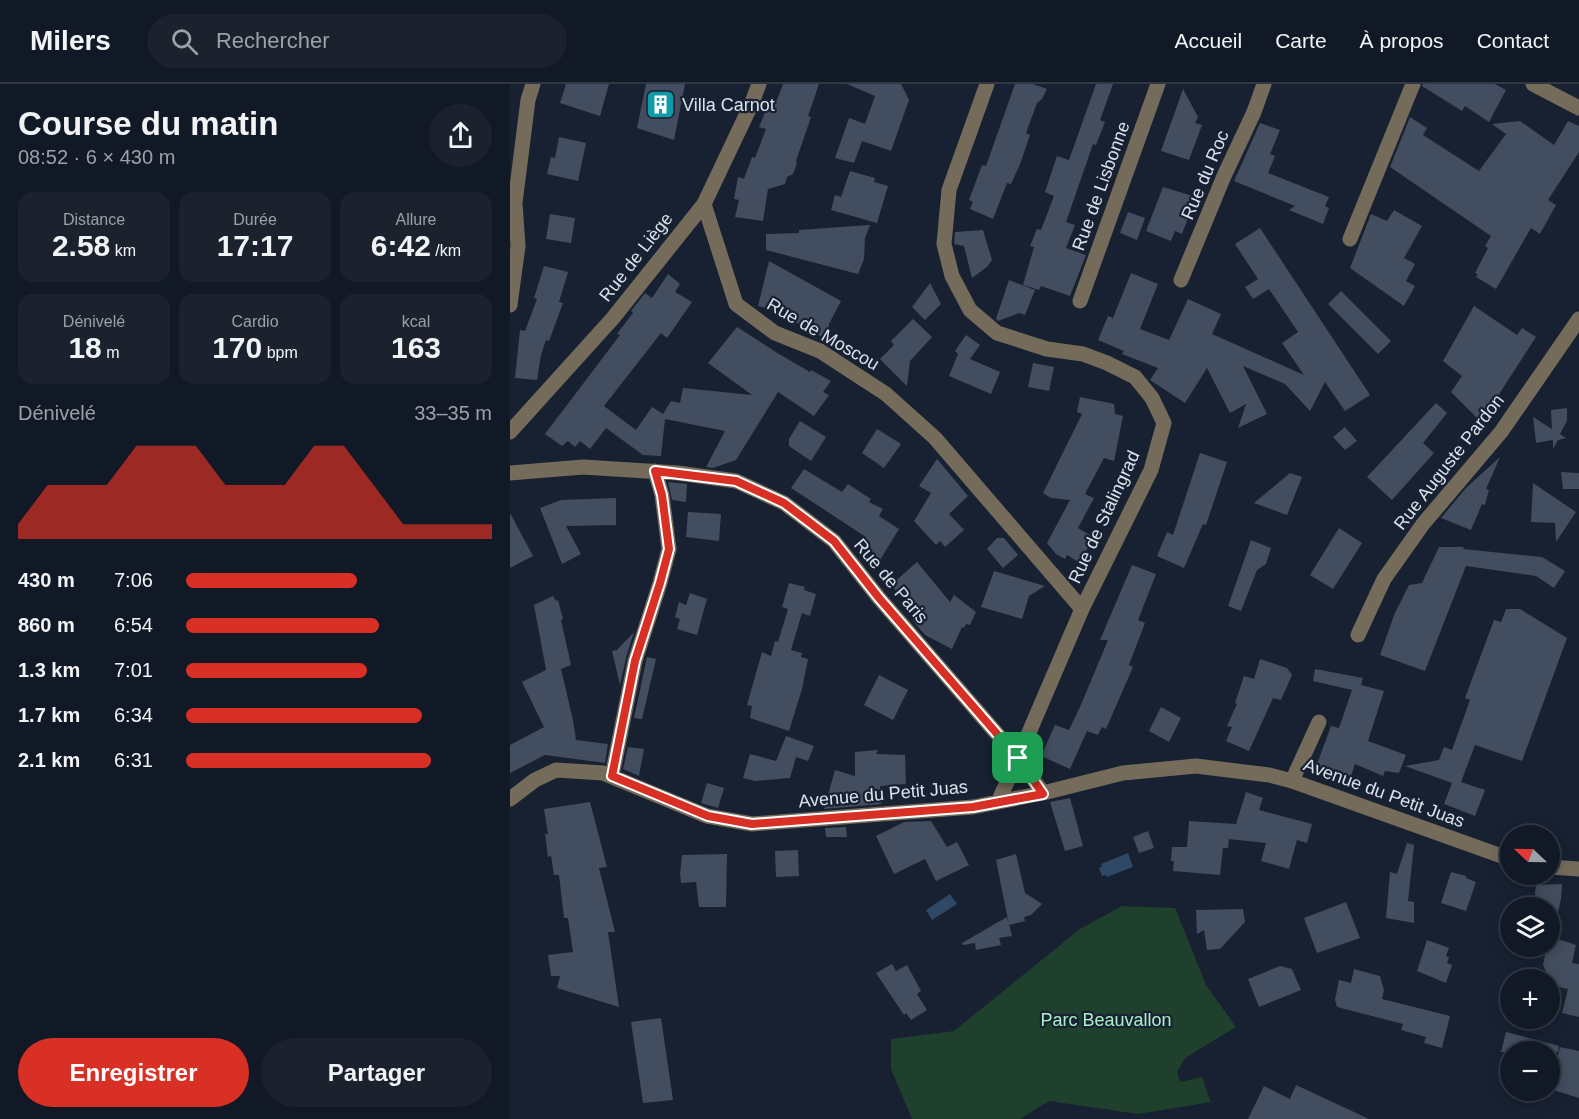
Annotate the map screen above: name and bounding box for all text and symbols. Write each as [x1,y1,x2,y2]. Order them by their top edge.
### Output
search box [147,14,567,68]
text: Milers [30,25,111,56]
icon: search [168,25,201,58]
text: Rechercher [216,28,330,53]
text: Accueil [1175,29,1242,52]
text: Carte [1275,29,1327,52]
text: À propos [1360,29,1444,52]
text: Contact [1477,29,1549,52]
building icon: Villa Carnot [645,89,677,121]
place label: Villa Carnot [682,95,775,115]
button: share [429,104,492,167]
text: Course du matin [18,105,278,142]
street label: Rue de Lisbonne [1068,119,1134,253]
street label: Rue du Roc [1177,127,1233,223]
text: 08:52 · 6 × 430 m [18,146,175,168]
street label: Rue de Liège [595,209,677,305]
text: Distance [63,211,125,228]
text: Durée [233,211,277,228]
text: Allure [396,211,436,228]
text: 2.58 [52,229,110,262]
text: 17:17 [217,229,293,262]
text: 6:42 [371,229,431,262]
text: km [110,242,136,259]
text: /km [431,242,461,259]
street label: Rue de Moscou [763,294,883,374]
text: Dénivelé [63,313,125,330]
text: Cardio [231,313,279,330]
text: kcal [402,313,430,330]
text: 18 [68,331,102,364]
text: 170 [212,331,262,364]
text: 163 [391,331,441,364]
text: m [102,344,120,361]
text: bpm [262,344,298,361]
street label: Rue Auguste Pardon [1390,390,1508,534]
text: Dénivelé [18,402,96,424]
text: 33–35 m [414,402,492,424]
street label: Rue de Stalingrad [1064,447,1144,587]
street label: Rue de Paris [850,535,932,627]
text: 430 m [18,569,75,591]
text: 7:06 [114,569,153,591]
text: 860 m [18,614,75,636]
text: 6:54 [114,614,153,636]
text: 1.3 km [18,659,80,681]
text: 7:01 [114,659,153,681]
text: 1.7 km [18,704,80,726]
text: 6:34 [114,704,153,726]
pin [992,732,1043,783]
icon: arrive [1001,741,1034,774]
text: 2.1 km [18,749,80,771]
text: 6:31 [114,749,153,771]
street label: Avenue du Petit Juas [1301,755,1467,831]
street label: Avenue du Petit Juas [798,777,968,811]
north arrow [1500,825,1560,885]
map controls [1500,825,1560,1101]
button: layers [1500,897,1560,957]
button: + [1500,969,1560,1029]
park label: Parc Beauvallon [1040,1010,1172,1030]
button: Enregistrer [18,1038,249,1107]
button: Partager [261,1038,492,1107]
button: − [1500,1041,1560,1101]

